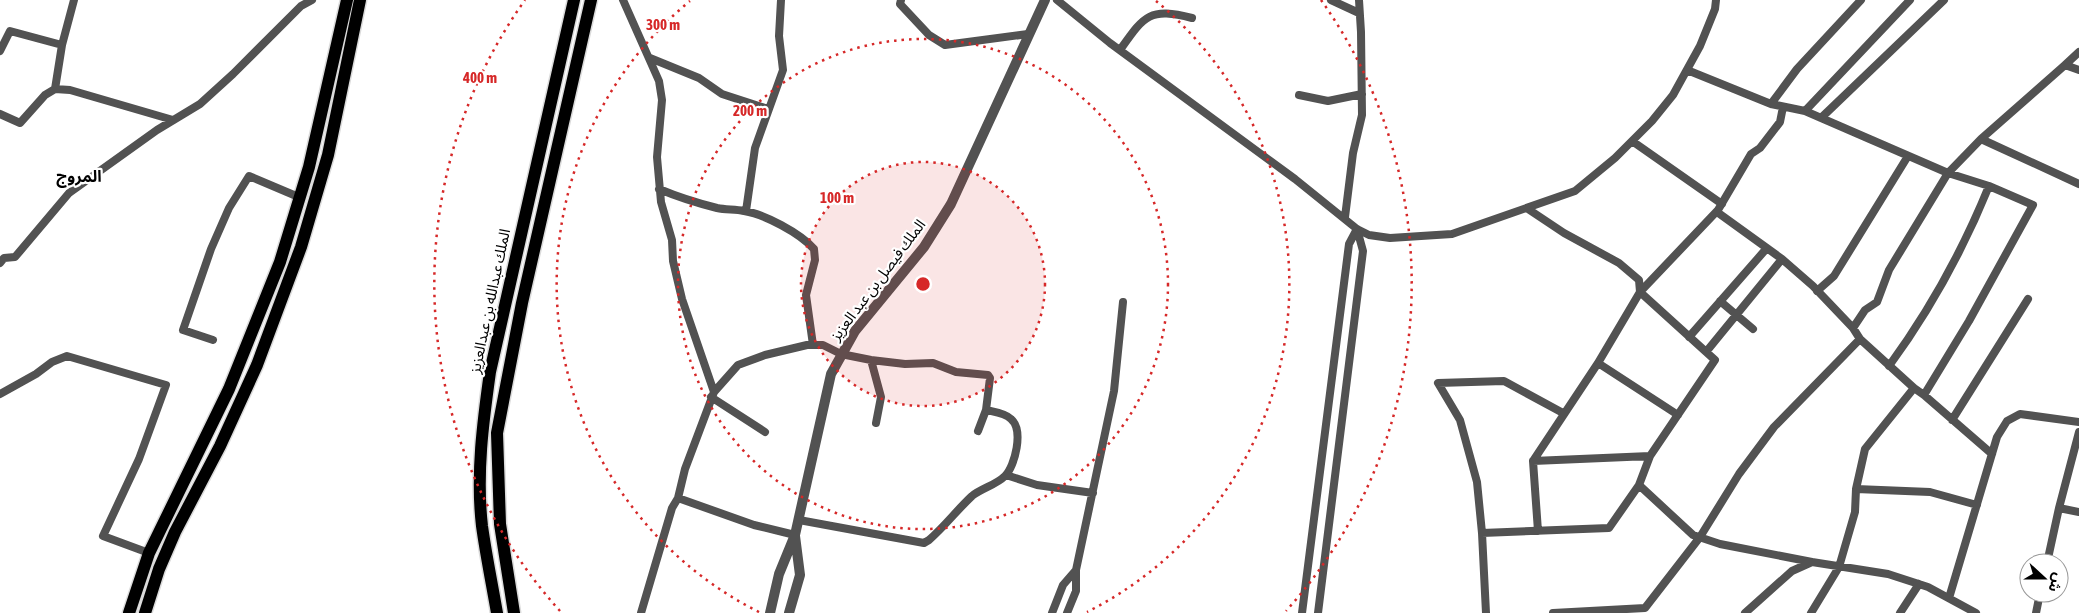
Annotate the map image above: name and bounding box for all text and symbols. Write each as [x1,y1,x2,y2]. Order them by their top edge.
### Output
text: 300 m [646,16,680,33]
text: 400 m [462,69,497,86]
text: 200 m [733,102,767,119]
district label: المروج [56,167,102,188]
text: 100 m [820,189,854,206]
street label: الملك فيصل بن عبد العزيز [826,216,929,345]
street label: الملك عبدالله بن عبدالعزيز [466,227,514,376]
centre of rings [914,275,932,293]
north arrow [2019,553,2069,603]
text: ش [2045,571,2067,594]

